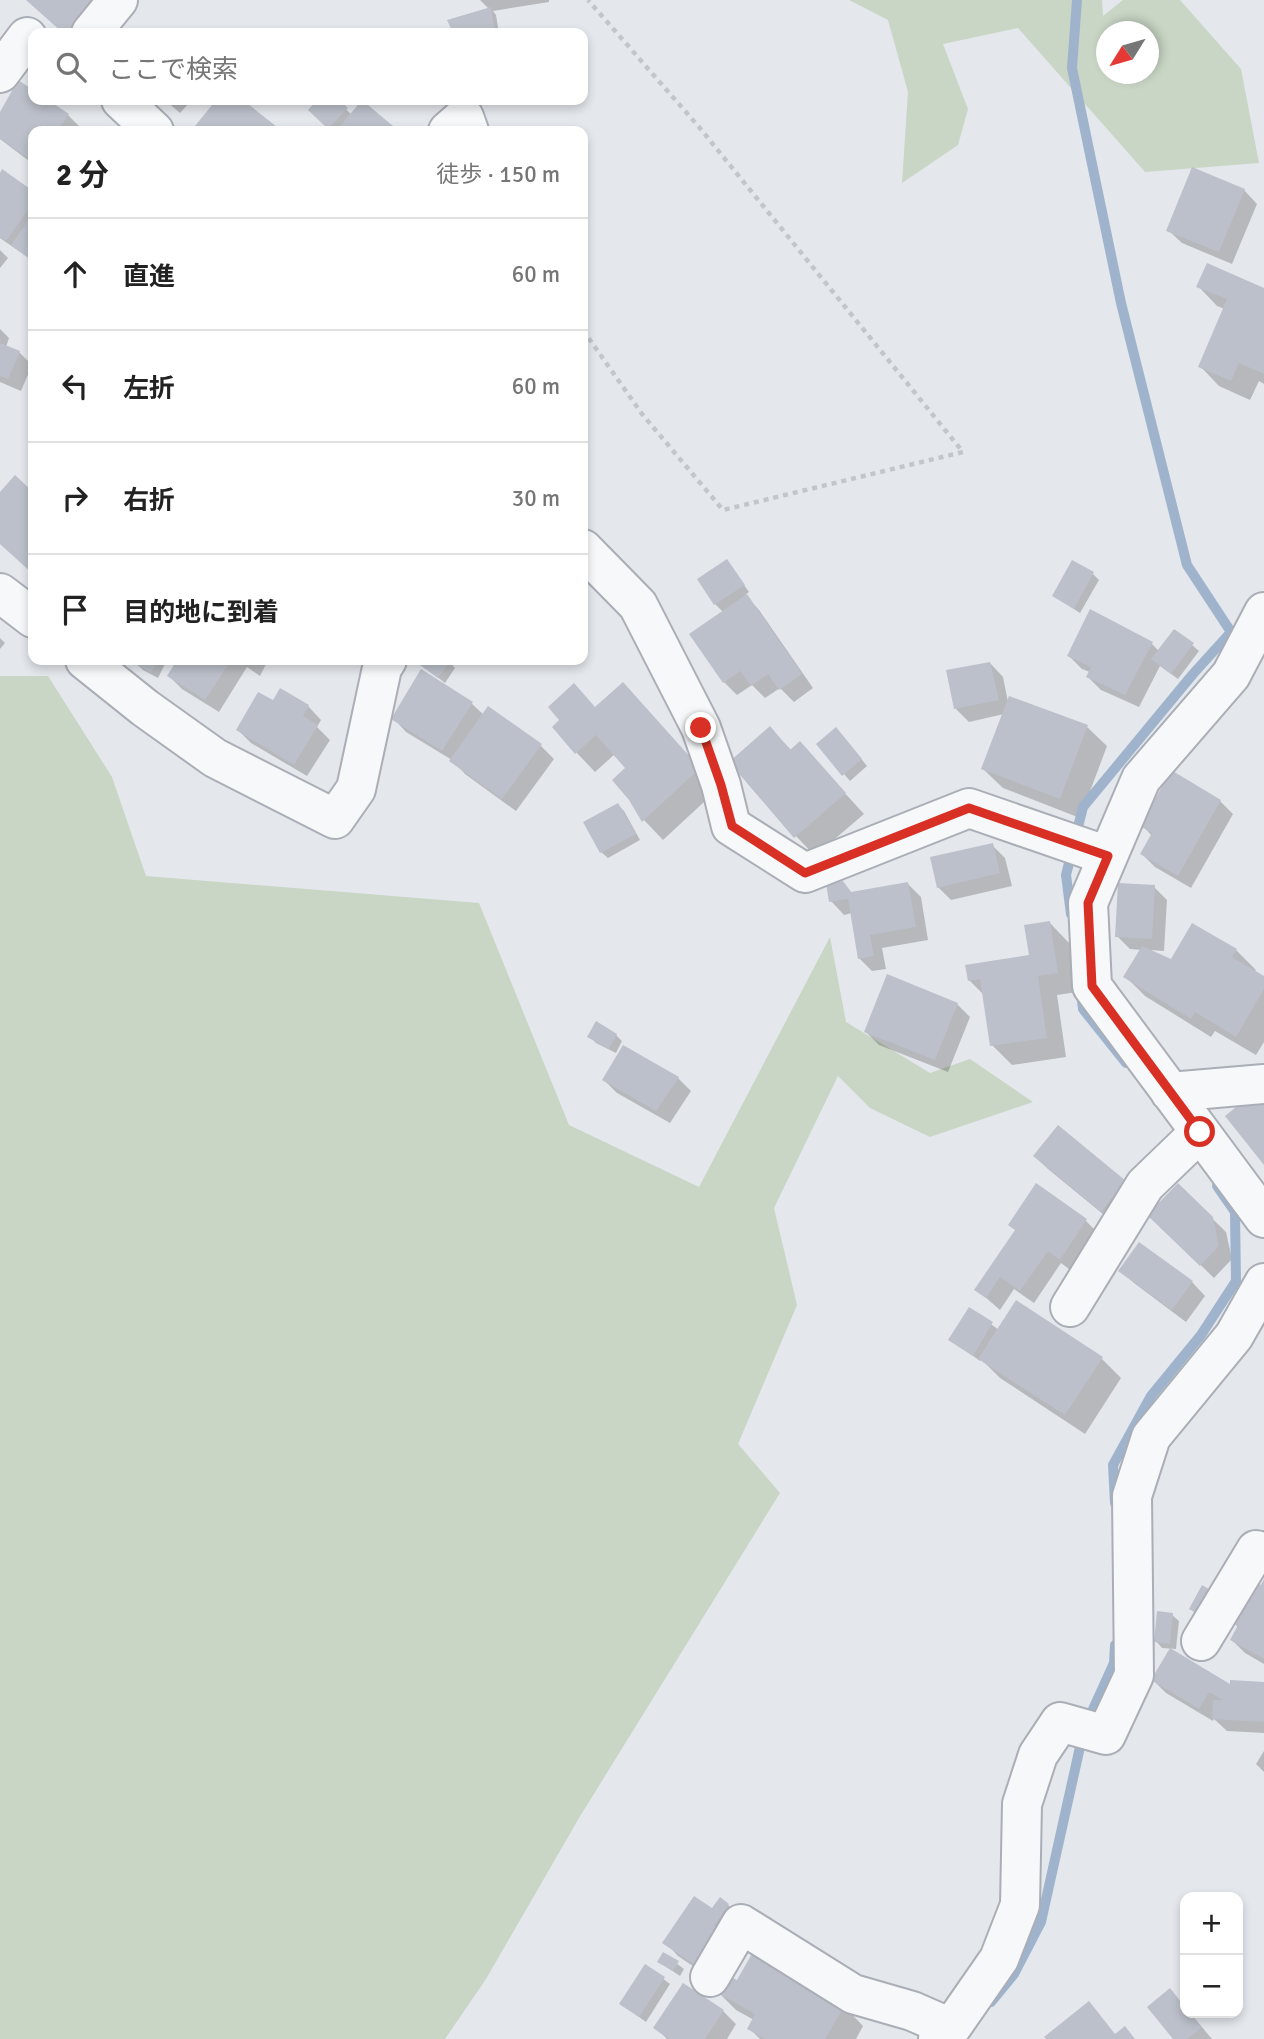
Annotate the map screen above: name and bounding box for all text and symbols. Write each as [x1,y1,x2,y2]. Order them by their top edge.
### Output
north arrow [1096,21,1159,84]
search box [28,28,588,105]
icon: search [52,48,90,86]
text: ここで検索 [108,54,238,86]
text: 2 分 [56,157,109,194]
text: 徒歩 · 150 m [436,160,560,189]
icon: ahead [56,255,94,293]
text: 60 m [512,260,560,289]
text: 直進 [123,261,175,293]
icon: left [56,367,94,405]
text: 60 m [512,372,560,401]
text: 左折 [123,373,175,405]
icon: right [56,479,94,517]
text: 30 m [512,484,560,513]
text: 右折 [123,485,175,517]
icon: arrive [56,591,94,629]
text: 目的地に到着 [123,597,279,629]
route end [685,712,716,743]
route start [1184,1116,1215,1147]
map controls [1180,1892,1243,2018]
button: + [1180,1892,1243,1955]
button: − [1180,1955,1243,2018]

